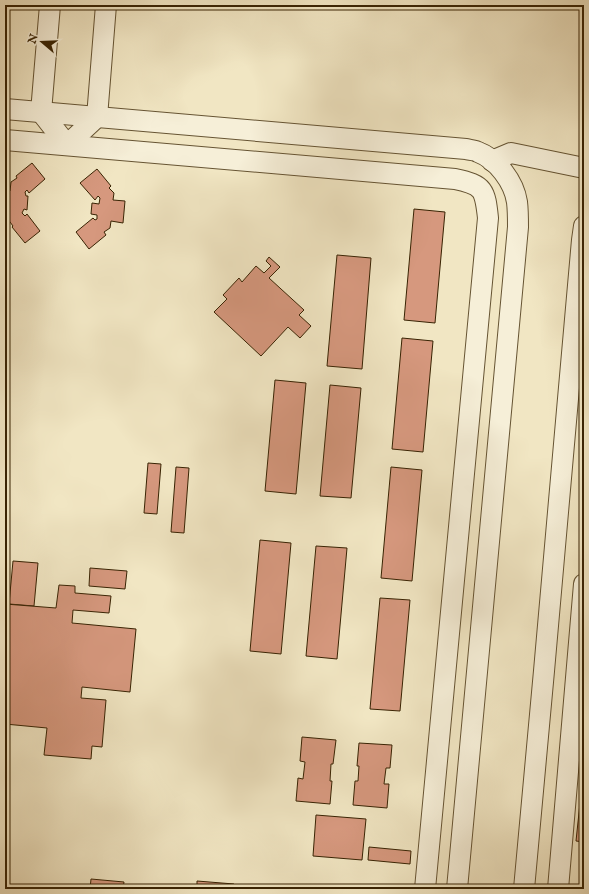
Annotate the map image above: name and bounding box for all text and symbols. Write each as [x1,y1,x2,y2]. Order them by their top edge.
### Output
north arrow [22,22,62,62]
text: N [25,32,42,47]

